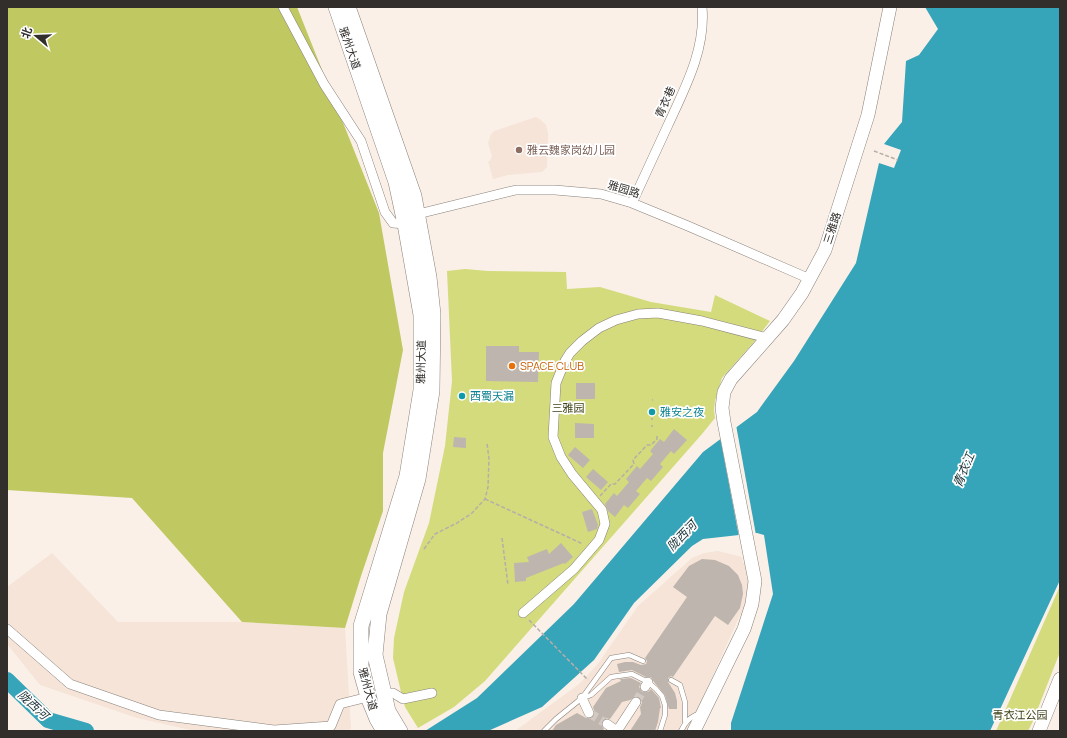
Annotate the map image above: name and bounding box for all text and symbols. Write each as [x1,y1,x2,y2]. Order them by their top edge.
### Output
north arrow [16,16,56,56]
text: 北 [17,25,35,40]
street label: 雅州大道 [336,25,365,71]
street label: 青衣巷 [651,84,678,120]
place label: 雅云魏家岗幼儿园 [527,142,615,157]
marker: 雅云魏家岗幼儿园 [514,145,524,155]
street label: 雅园路 [606,177,642,201]
street label: 三雅路 [819,210,844,246]
street label: 雅州大道 [413,340,428,384]
place label: SPACE CLUB [520,358,584,373]
marker: SPACE CLUB [507,361,517,371]
place label: 西蜀天漏 [470,388,514,403]
marker: 西蜀天漏 [457,391,467,401]
park label: 三雅园 [552,400,585,415]
place label: 雅安之夜 [660,404,704,419]
marker: 雅安之夜 [647,407,657,417]
water label: 青衣江 [949,448,979,490]
water label: 陇西河 [663,515,702,555]
street label: 雅州大道 [356,666,381,712]
water label: 陇西河 [14,686,54,724]
park label: 青衣江公园 [993,707,1048,722]

